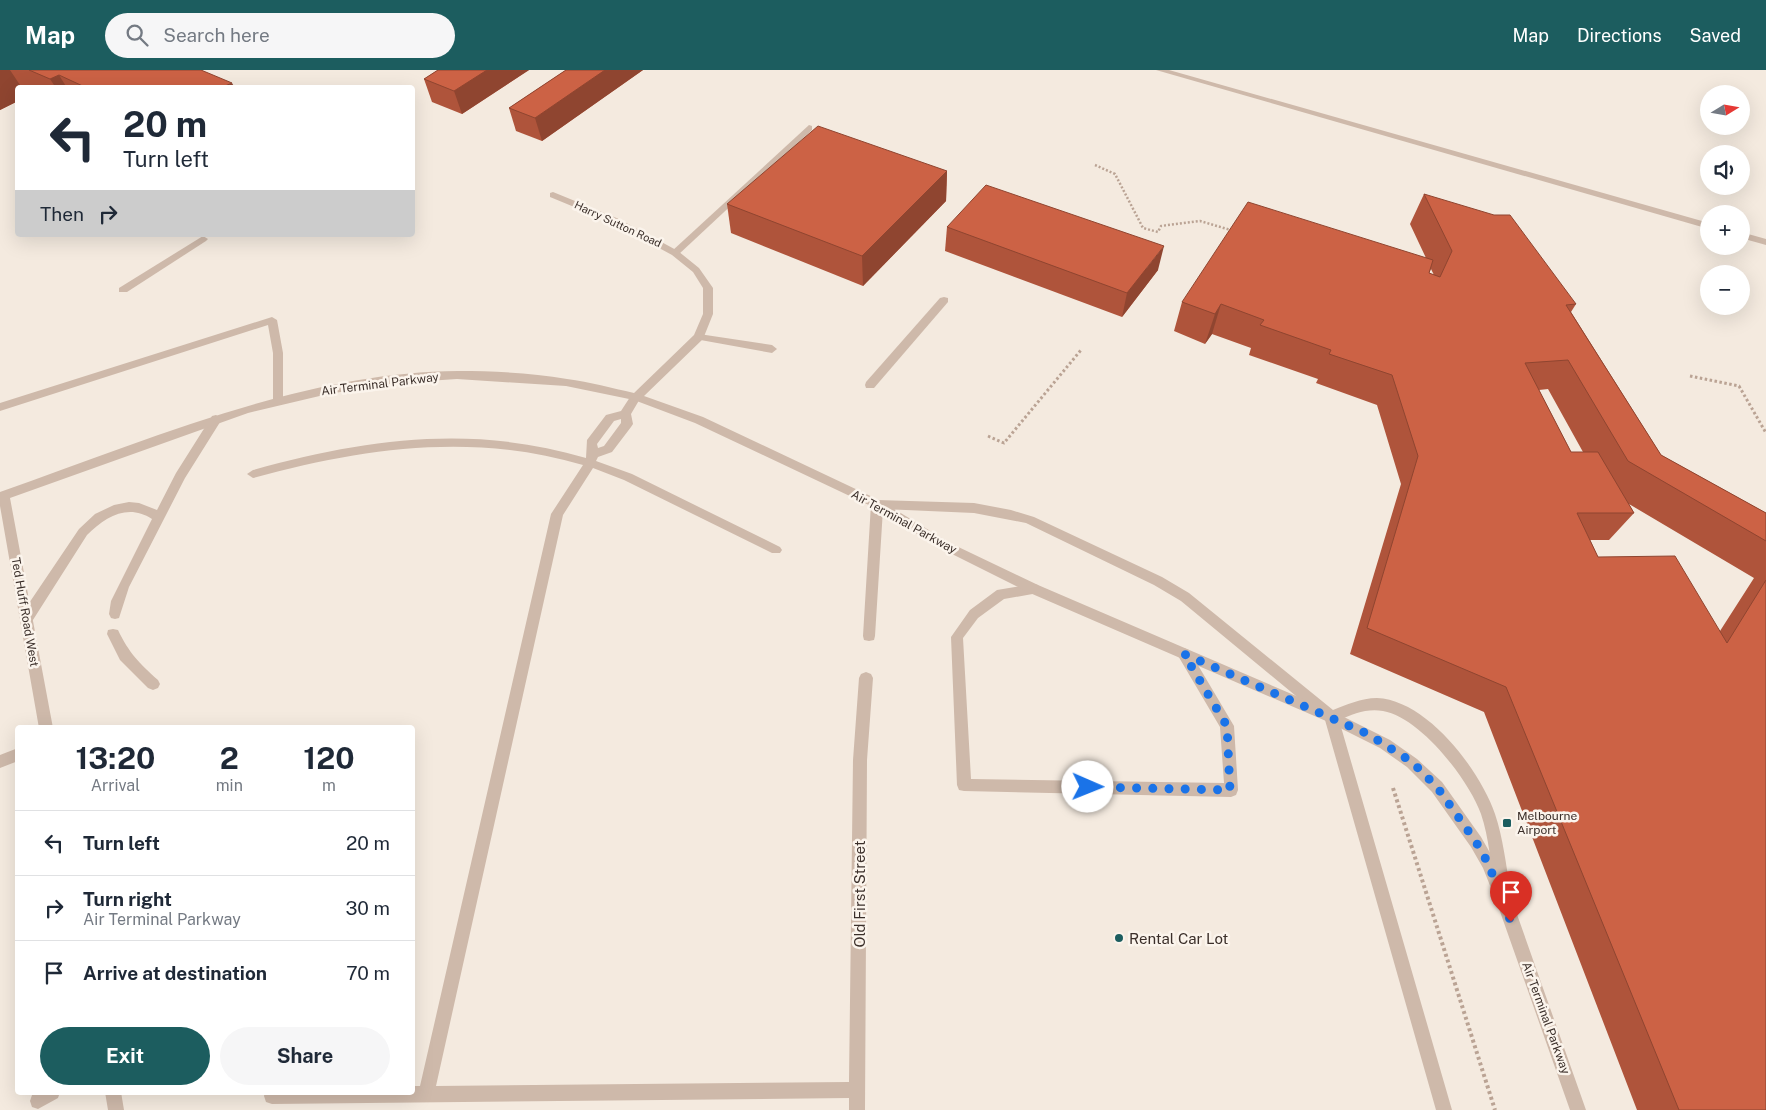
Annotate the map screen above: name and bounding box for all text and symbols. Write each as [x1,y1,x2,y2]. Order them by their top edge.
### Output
search box [105,13,455,58]
text: Map [25,21,75,49]
icon: search [123,21,151,49]
text: Search here [163,24,270,46]
text: Map [1512,25,1549,46]
text: Directions [1577,25,1662,46]
text: Saved [1690,25,1741,46]
north arrow [1700,85,1750,135]
map controls [1700,85,1750,315]
text: 20 m [123,104,207,145]
icon: left [40,105,105,170]
button: sound [1700,145,1750,195]
text: Turn left [123,146,209,172]
street label: Harry Sutton Road [573,199,663,249]
icon: right [94,200,122,228]
text: Then [40,203,84,225]
button: + [1700,205,1750,255]
button: − [1700,265,1750,315]
street label: Air Terminal Parkway [320,370,440,398]
street label: Air Terminal Parkway [849,487,960,557]
street label: Ted Huff Road West [8,556,42,668]
text: 13:20 [75,740,155,776]
text: 2 [220,740,239,776]
text: 120 [303,740,355,776]
position arrow [1061,760,1113,812]
text: Arrival [91,776,140,795]
text: min [216,776,243,795]
text: m [322,776,336,795]
place label: Melbourne Airport [1517,809,1578,837]
marker: Melbourne Airport [1501,817,1513,829]
icon: left [40,829,68,857]
text: Turn left [83,832,160,854]
text: 20 m [346,832,390,854]
street label: Old First Street [851,840,868,947]
pin [1490,871,1532,922]
icon: arrive [1497,878,1525,906]
text: Turn right [83,888,172,910]
icon: right [40,894,68,922]
text: 30 m [345,897,390,919]
text: Air Terminal Parkway [83,910,241,929]
place label: Rental Car Lot [1129,930,1229,947]
marker: Rental Car Lot [1113,932,1125,944]
icon: arrive [40,959,68,987]
street label: Air Terminal Parkway [1519,960,1573,1077]
text: Arrive at destination [83,962,267,984]
text: 70 m [346,962,390,984]
button: Exit [40,1027,210,1085]
button: Share [220,1027,390,1085]

